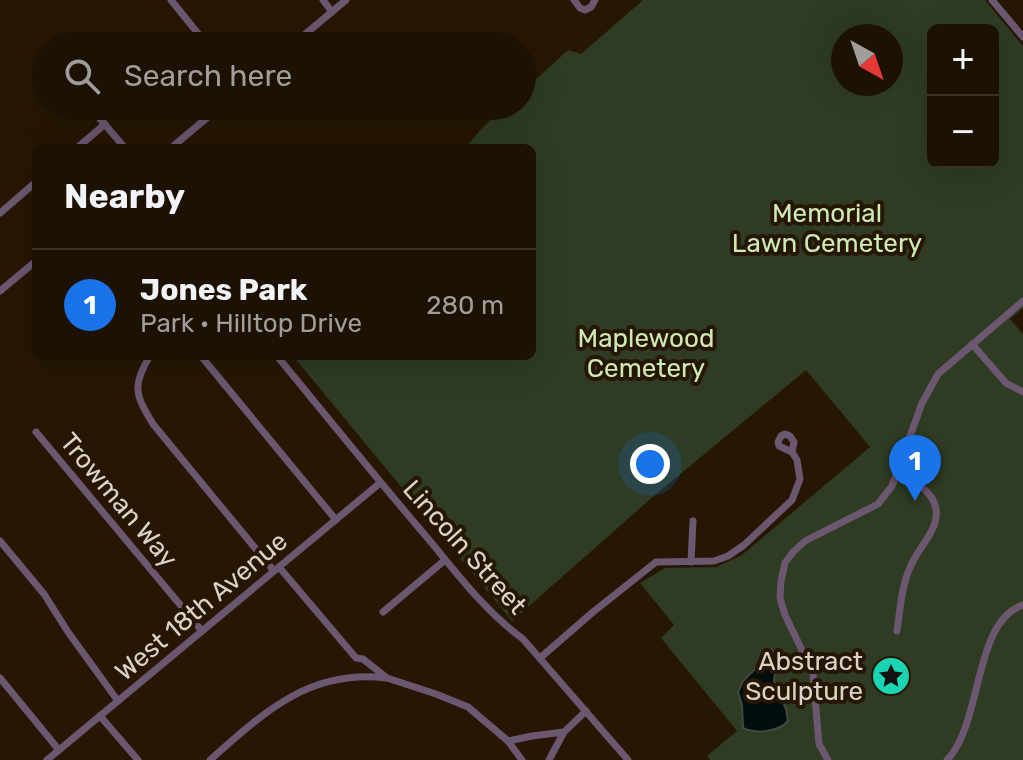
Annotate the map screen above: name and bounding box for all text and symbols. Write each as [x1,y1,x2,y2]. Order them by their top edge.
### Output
north arrow [831,24,903,96]
map controls [927,24,999,168]
button: + [927,24,999,96]
search box [32,32,536,120]
icon: search [60,54,104,98]
text: Search here [124,58,292,94]
button: − [927,96,999,168]
text: Nearby [64,176,185,217]
park label: Memorial Lawn Cemetery [732,198,922,259]
text: Jones Park [140,272,307,308]
text: 1 [84,290,96,321]
text: 280 m [426,290,504,321]
text: Park · Hilltop Drive [140,308,362,339]
park label: Maplewood Cemetery [578,323,714,384]
street label: Trowman Way [53,427,184,574]
pin: 1 [889,435,941,501]
your location [630,444,670,484]
street label: Lincoln Street [396,474,533,621]
street label: West 18th Avenue [109,525,294,687]
place label: Abstract Sculpture [745,646,863,707]
place icon: Abstract Sculpture [870,655,912,697]

